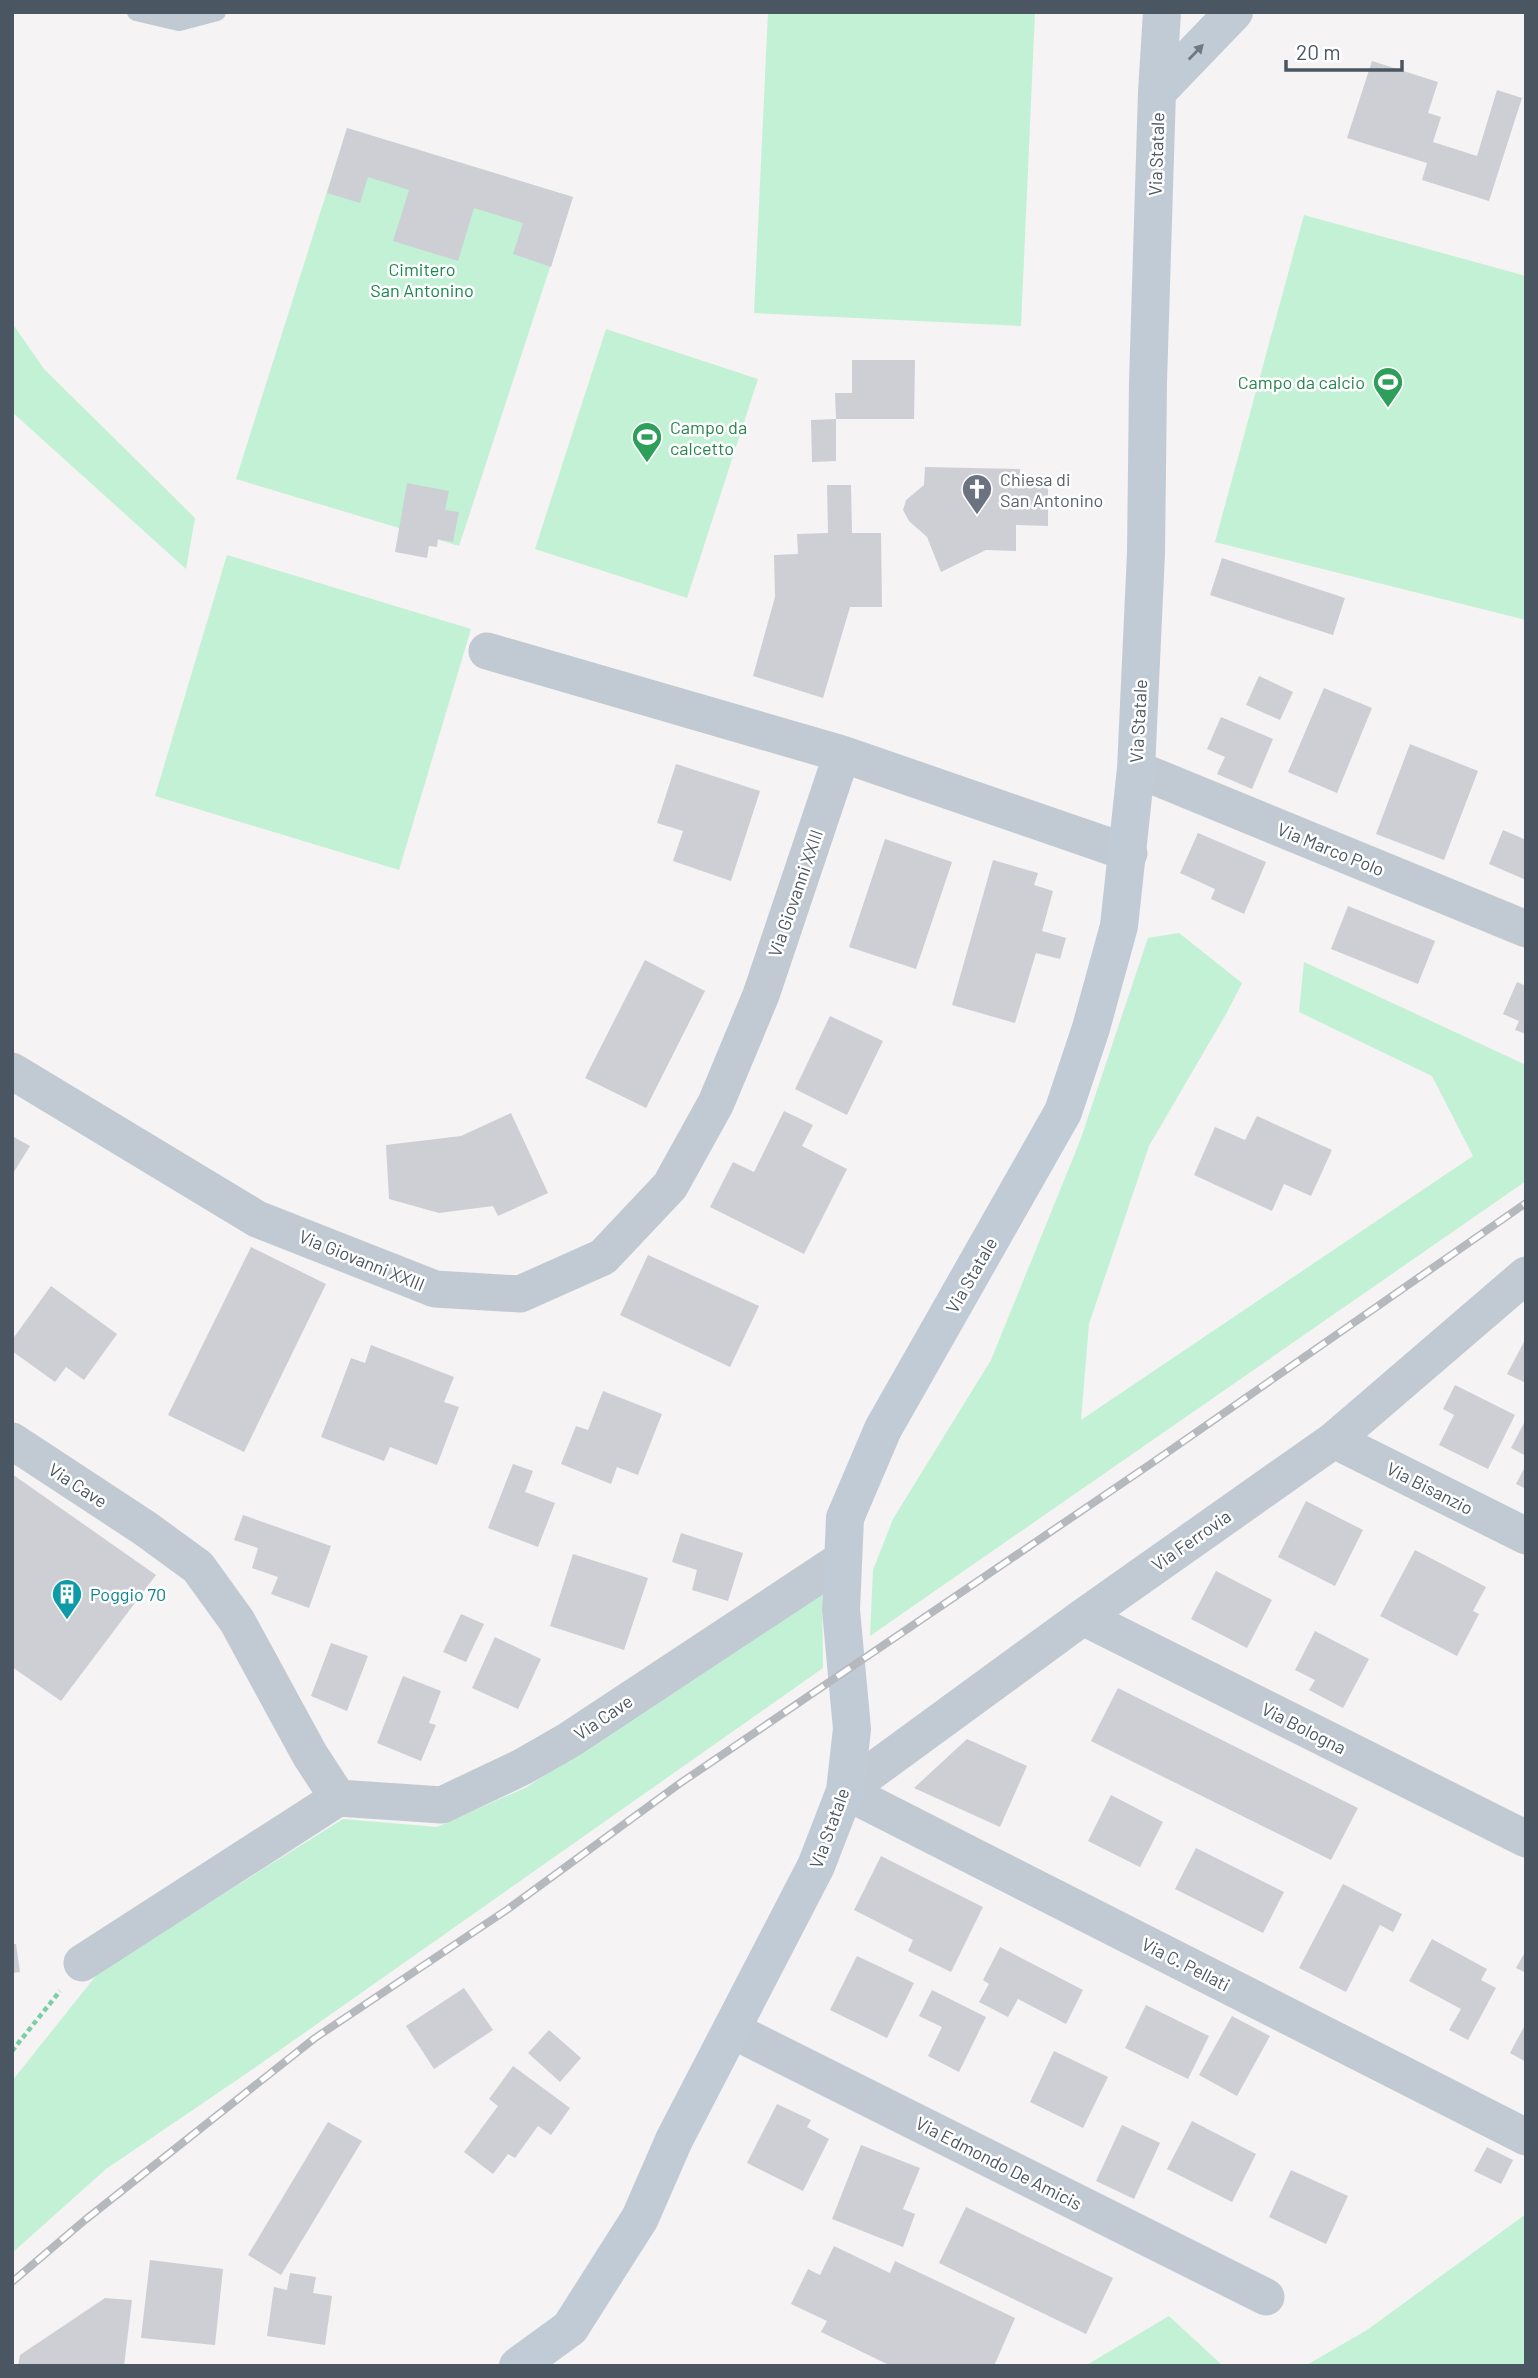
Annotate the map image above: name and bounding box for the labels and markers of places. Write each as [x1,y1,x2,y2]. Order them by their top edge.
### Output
sports icon: Campo da calcio [1371,365,1405,409]
place label: Campo da calcio [1238,371,1365,393]
place label: Campo da calcetto [670,416,747,459]
sports icon: Campo da calcetto [630,420,664,464]
place label: Chiesa di San Antonino [1000,468,1103,511]
church icon: Chiesa di San Antonino [960,472,994,516]
building icon: Poggio 70 [50,1577,84,1621]
place label: Poggio 70 [90,1583,166,1605]

